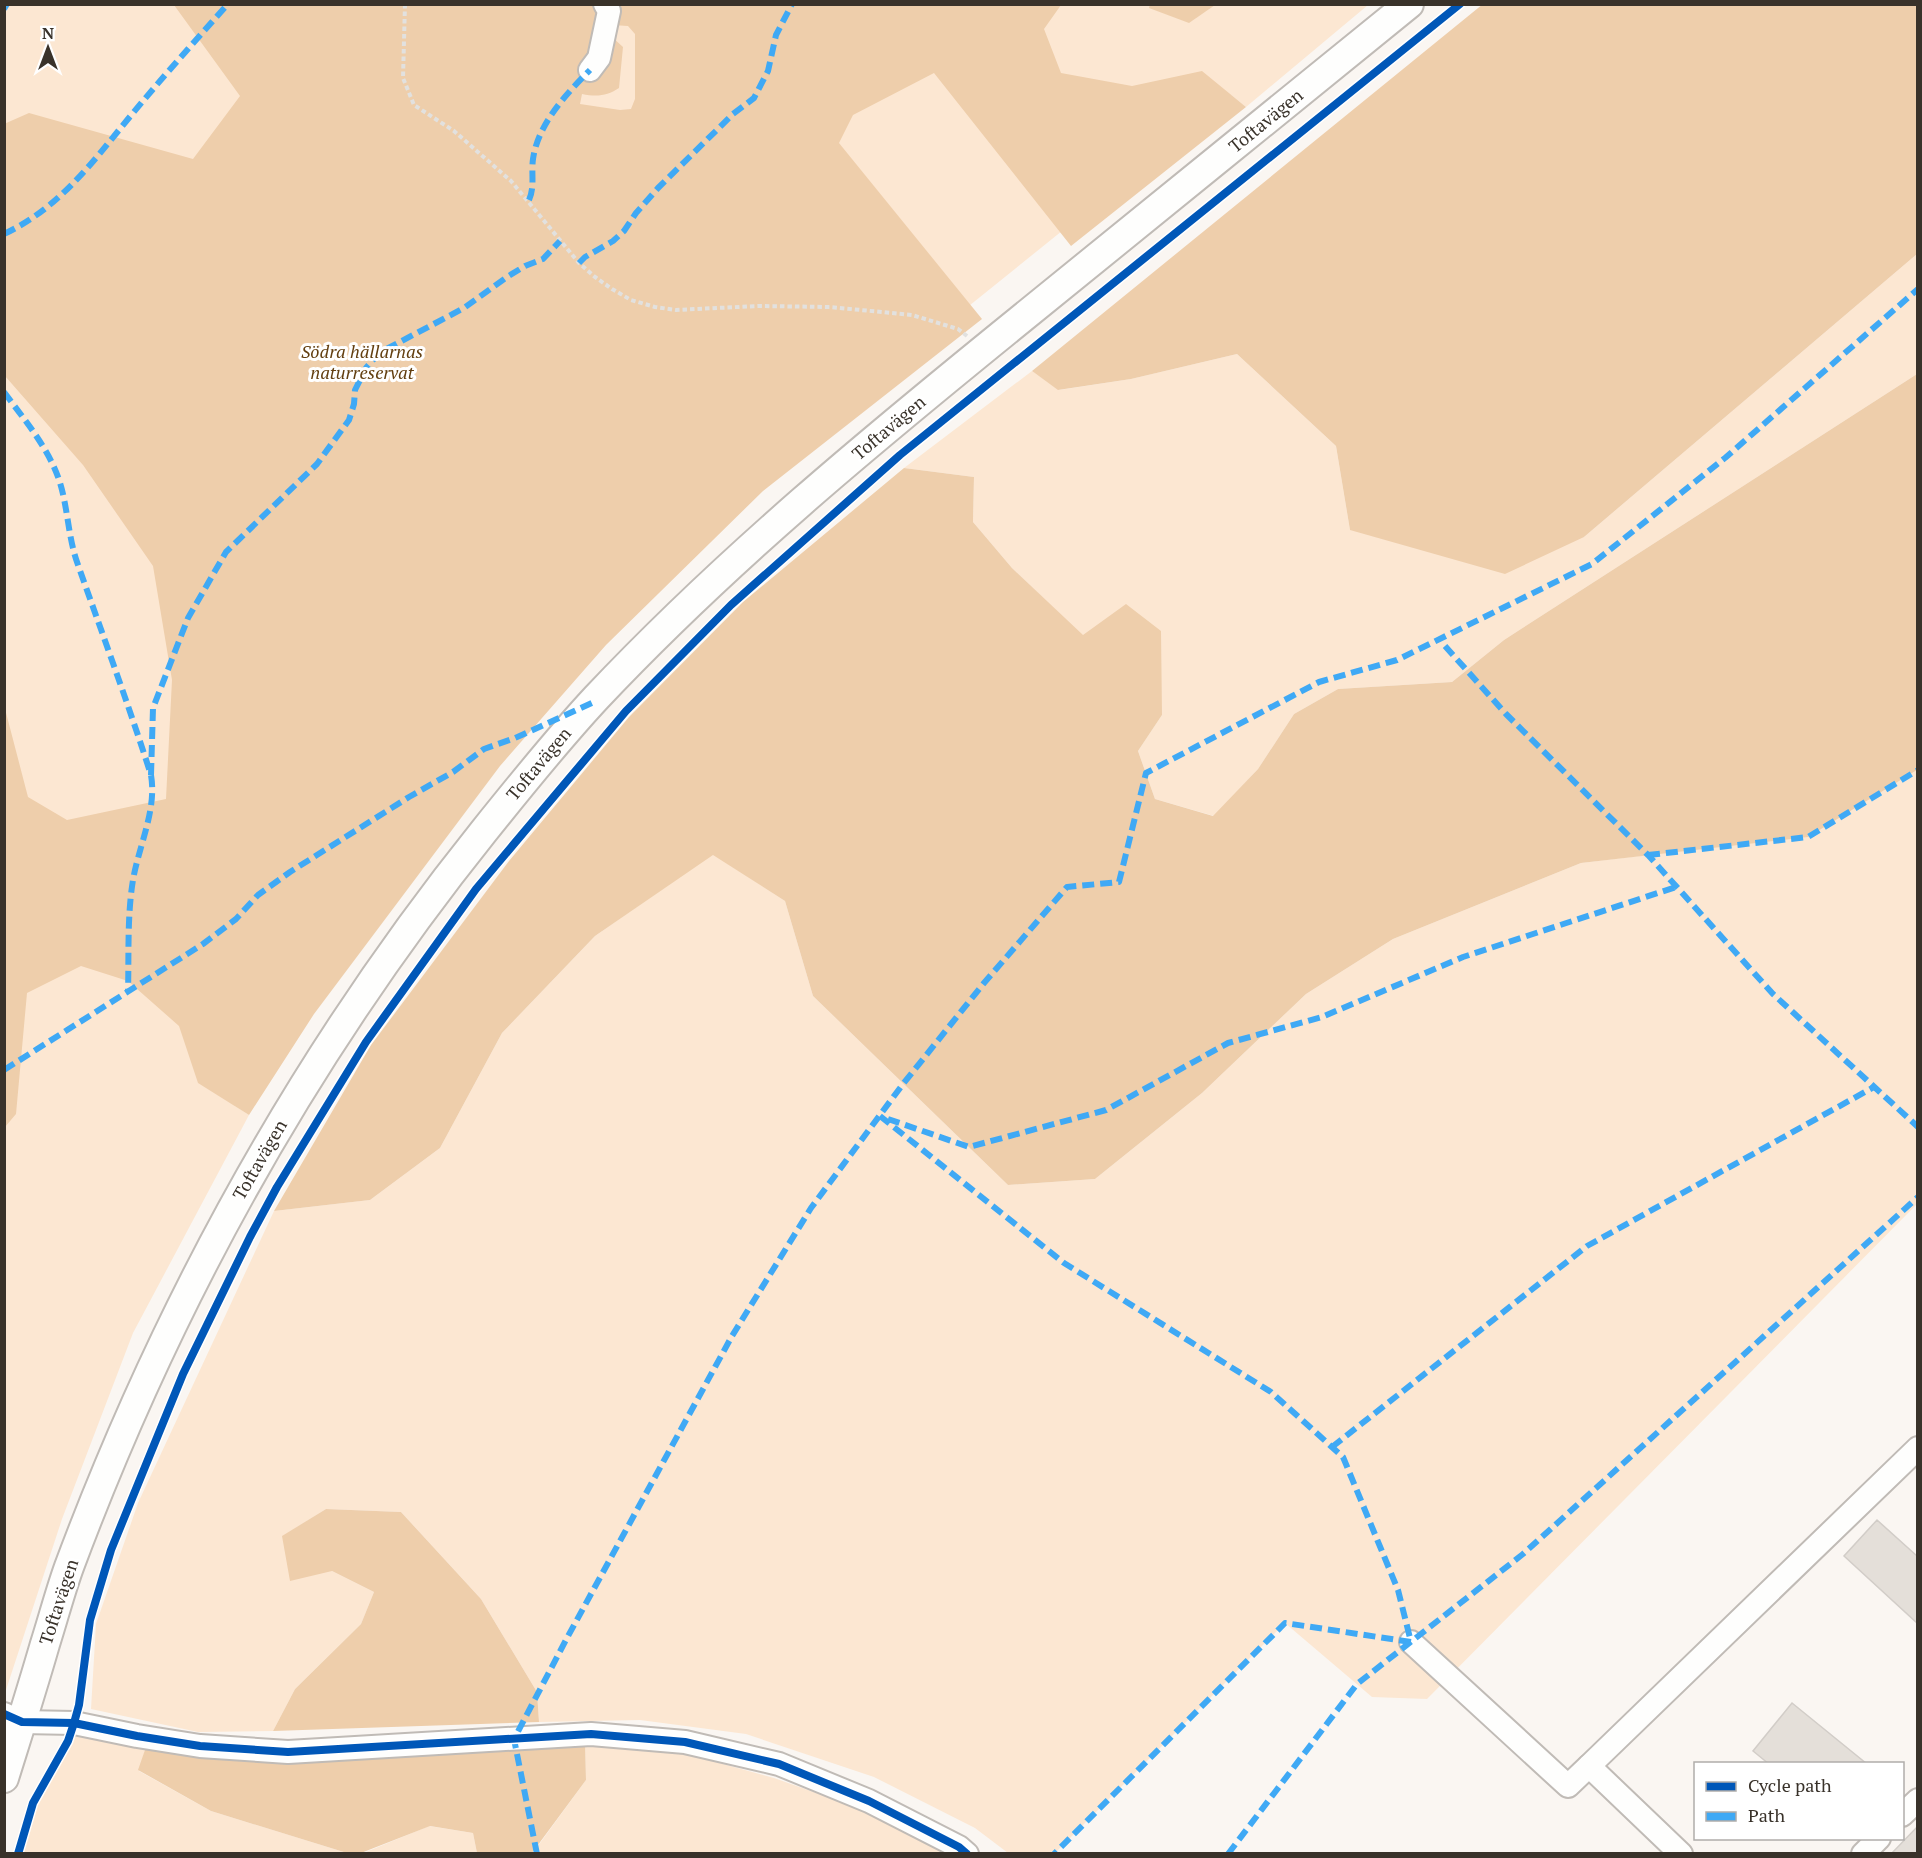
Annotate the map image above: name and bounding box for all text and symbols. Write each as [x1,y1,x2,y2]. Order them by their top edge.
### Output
north arrow [18,18,78,78]
text: N [42,22,54,44]
street label: Toftavägen [1223,83,1308,158]
park label: Södra hällarnas naturreservat [301,339,423,384]
street label: Toftavägen [847,389,930,465]
street label: Toftavägen [500,721,576,805]
street label: Toftavägen [226,1115,292,1204]
street label: Toftavägen [33,1555,83,1648]
legend [1694,1762,1904,1840]
text: Cycle path [1748,1773,1832,1797]
text: Path [1748,1803,1785,1827]

